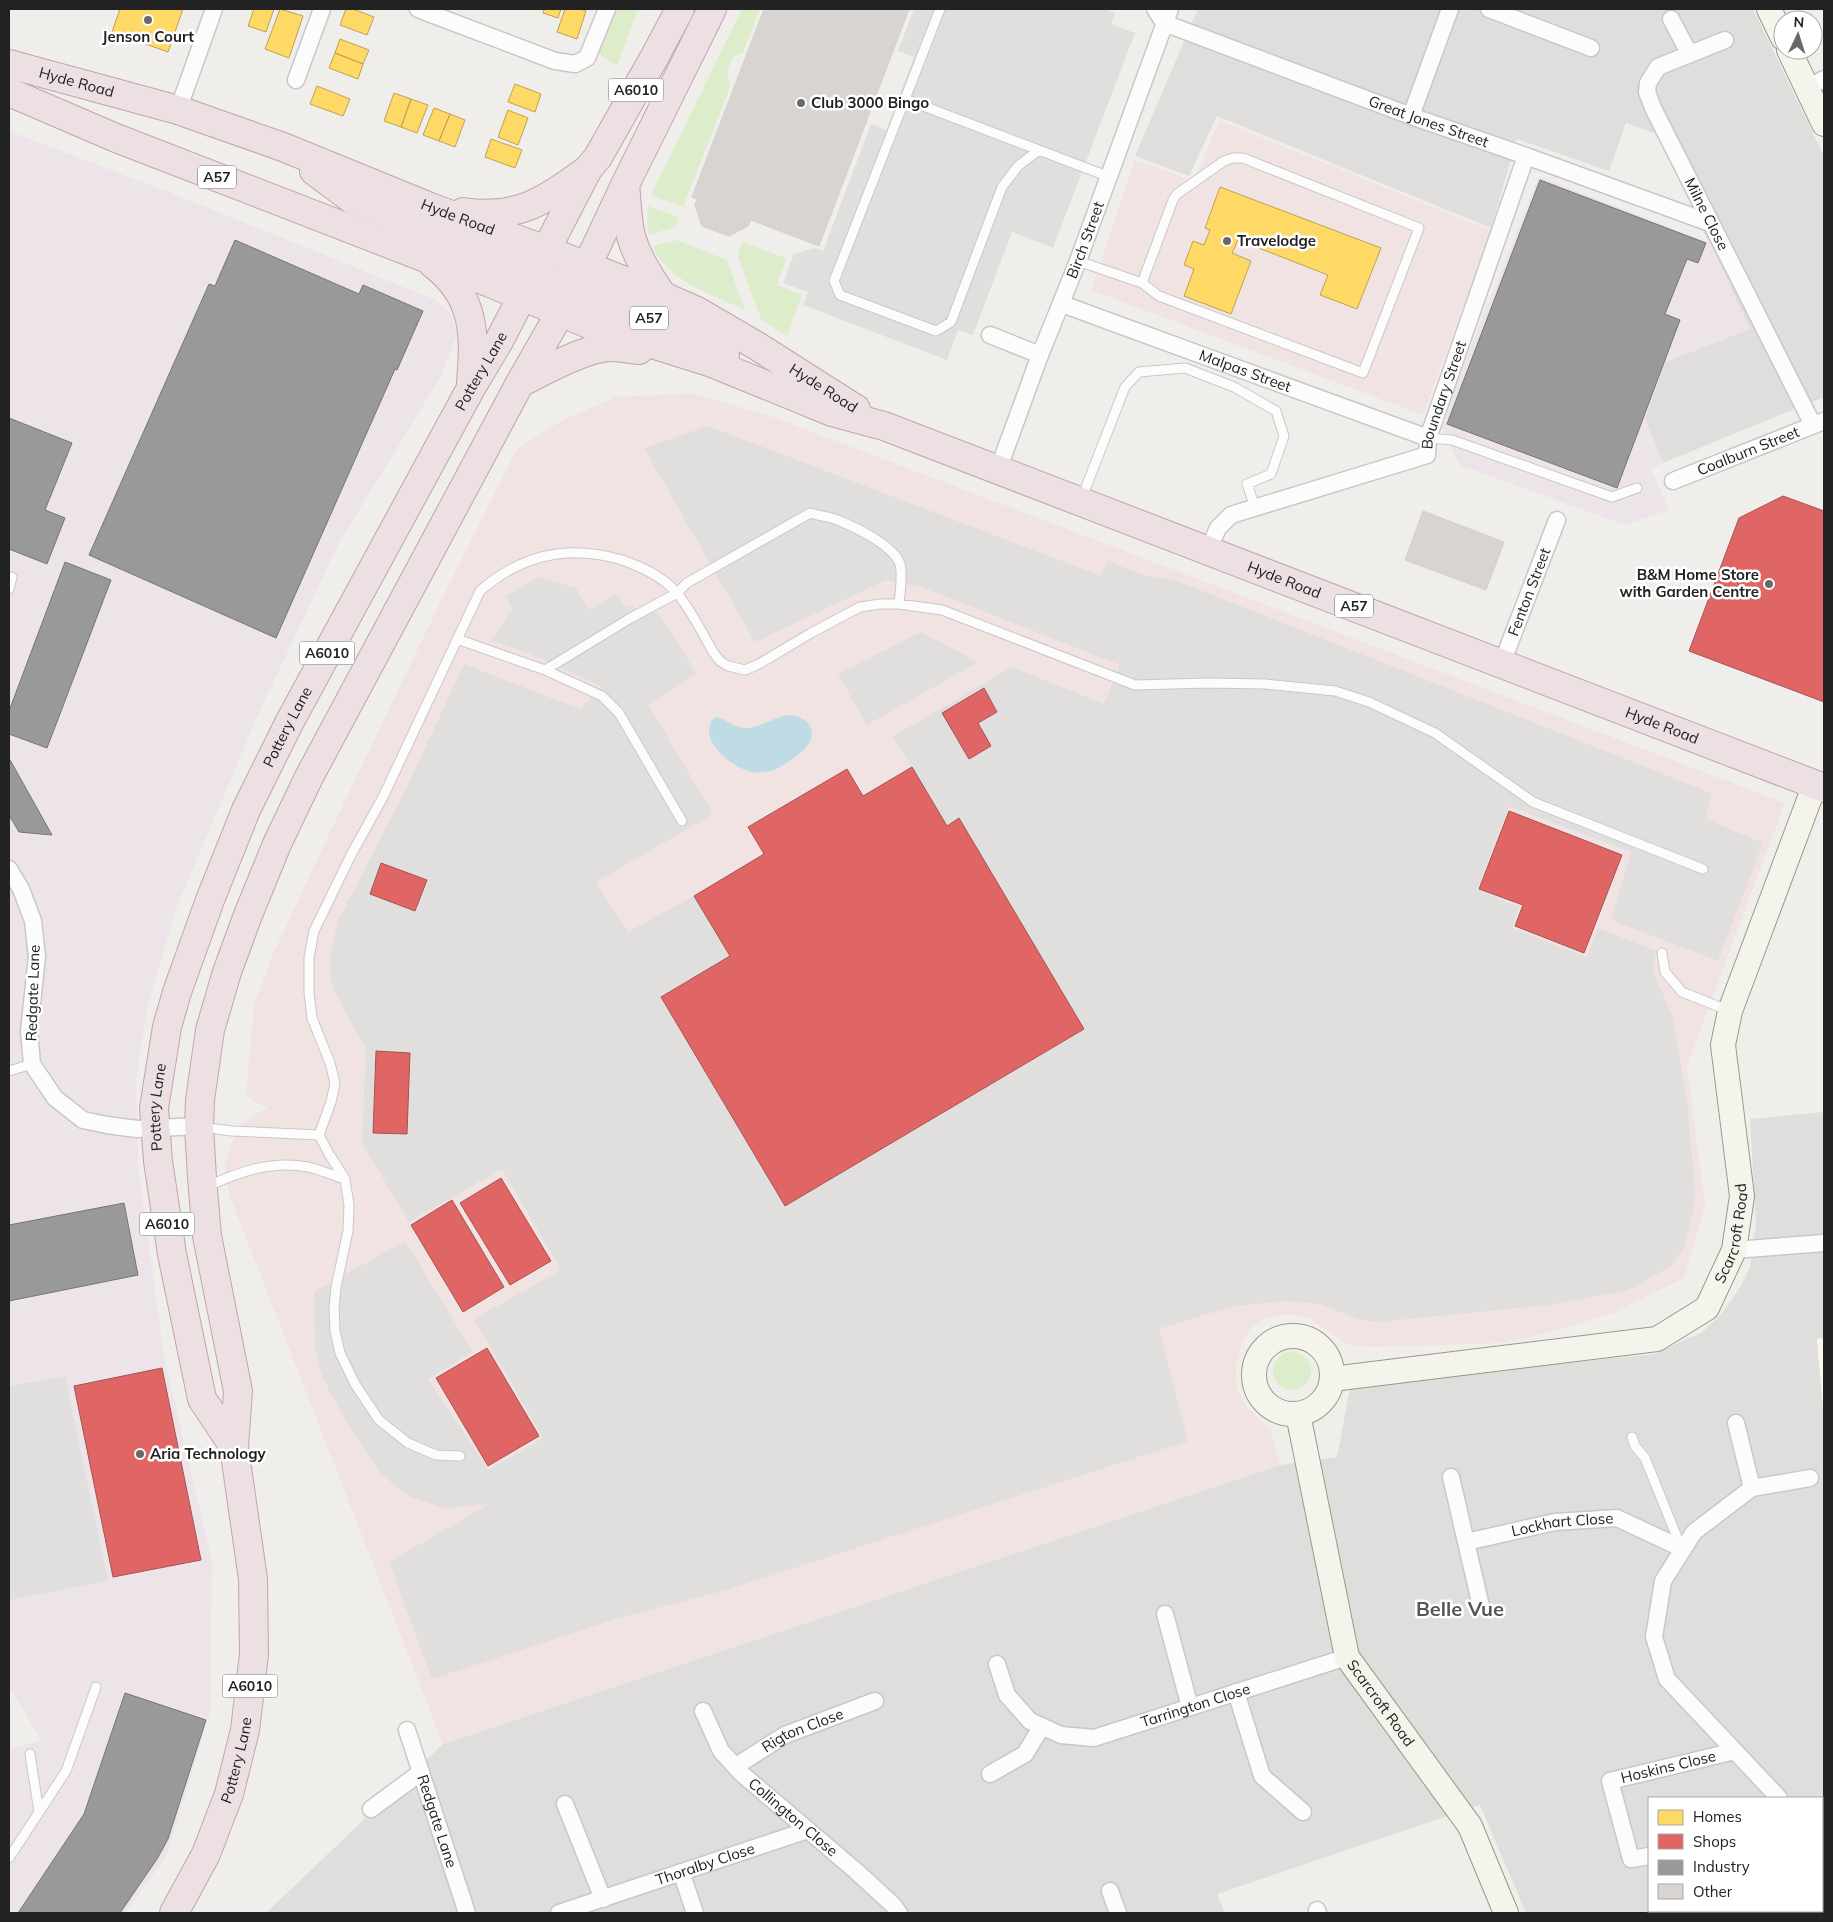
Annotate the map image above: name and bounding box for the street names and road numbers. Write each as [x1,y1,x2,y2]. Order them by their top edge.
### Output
street label: Hyde Road [37,63,116,101]
road number: A6010 [608,78,664,102]
street label: Great Jones Street [1366,91,1491,151]
road number: A57 [198,166,236,188]
street label: Milne Close [1681,174,1733,253]
street label: Hyde Road [418,194,498,239]
street label: Birch Street [1062,199,1108,281]
road number: A57 [630,306,668,330]
street label: Pottery Lane [451,328,511,414]
street label: Boundary Street [1417,338,1470,450]
street label: Malpas Street [1197,345,1294,396]
street label: Hyde Road [786,359,861,417]
street label: Coalburn Street [1694,422,1802,479]
street label: Fenton Street [1503,545,1554,639]
street label: Hyde Road [1245,557,1324,602]
road number: A57 [1335,594,1373,618]
road number: A6010 [300,641,354,664]
street label: Pottery Lane [259,683,316,770]
street label: Hyde Road [1623,702,1702,748]
street label: Redgate Lane [21,944,44,1042]
street label: Pottery Lane [144,1062,170,1152]
street label: Scarcroft Road [1710,1182,1751,1286]
road number: A6010 [140,1212,194,1236]
street label: Lockhart Close [1510,1508,1614,1541]
street label: Scarcroft Road [1343,1656,1419,1750]
road number: A6010 [222,1674,278,1698]
street label: Tarrington Close [1138,1679,1252,1731]
street label: Rigton Close [758,1704,846,1756]
street label: Pottery Lane [216,1716,255,1806]
street label: Hoskins Close [1619,1746,1718,1787]
street label: Redgate Lane [413,1772,462,1870]
street label: Collington Close [745,1774,842,1860]
street label: Thoralby Close [653,1838,757,1889]

